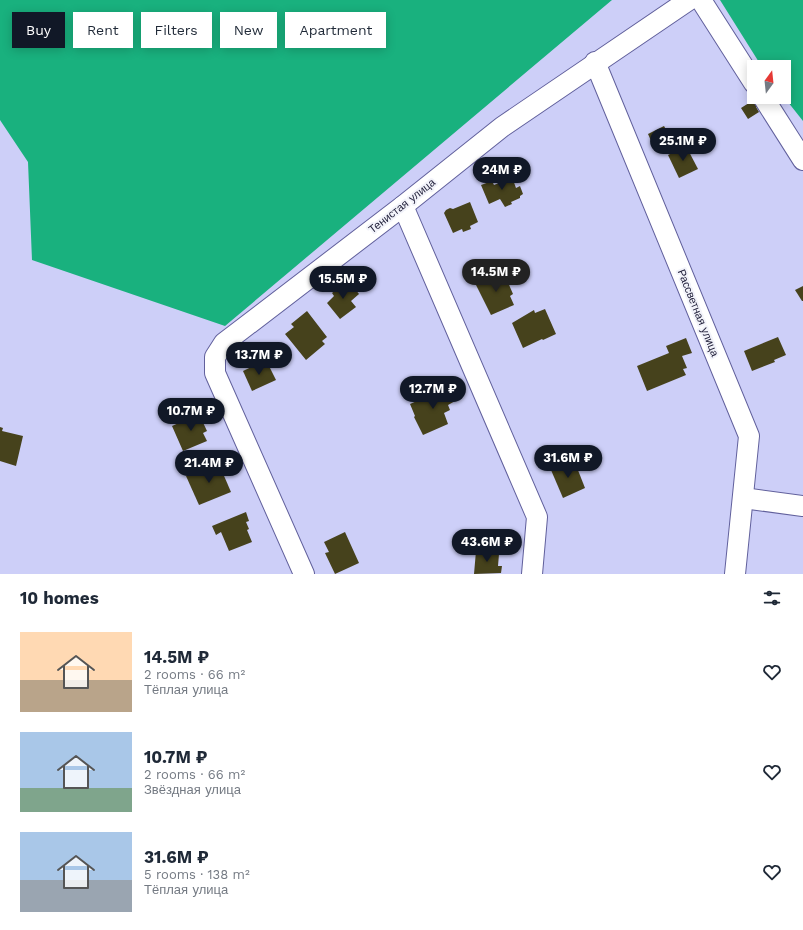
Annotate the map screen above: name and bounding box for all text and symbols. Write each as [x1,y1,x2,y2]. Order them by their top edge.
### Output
chip: Buy [12,12,65,48]
chip: Rent [73,12,133,48]
chip: Filters [141,12,212,48]
chip: New [220,12,277,48]
chip: Apartment [285,12,386,48]
north arrow [747,60,791,104]
map controls [747,60,791,104]
pin: 25.1M ₽ [646,128,720,162]
text: 25.1M ₽ [659,133,707,148]
pin: 24M ₽ [474,157,530,191]
text: 24M ₽ [482,162,522,177]
street label: Тенистая улица [366,175,439,236]
pin: 14.5M ₽ [459,259,533,293]
text: 14.5M ₽ [471,264,521,279]
pin: 15.5M ₽ [306,266,380,300]
street label: Рассветная улица [675,268,722,359]
text: 15.5M ₽ [318,271,368,286]
pin: 13.7M ₽ [222,342,296,376]
text: 13.7M ₽ [235,347,283,362]
pin: 12.7M ₽ [396,376,470,410]
text: 12.7M ₽ [409,381,457,396]
pin: 10.7M ₽ [154,398,228,432]
text: 10.7M ₽ [167,403,215,418]
pin: 31.6M ₽ [531,445,605,479]
pin: 21.4M ₽ [172,450,246,484]
text: 31.6M ₽ [543,450,593,465]
text: 21.4M ₽ [184,455,234,470]
pin: 43.6M ₽ [450,529,524,563]
text: 43.6M ₽ [461,534,513,549]
icon: filters [761,587,783,609]
text: 10 homes [20,588,99,608]
text: 14.5M ₽ [144,647,209,667]
icon: home [52,648,100,696]
icon: heart [761,661,783,683]
text: 2 rooms · 66 m² [144,667,245,682]
text: Тёплая улица [144,682,228,697]
text: 10.7M ₽ [144,747,208,767]
icon: home [52,748,100,796]
icon: heart [761,761,783,783]
text: 2 rooms · 66 m² [144,767,245,782]
text: Звёздная улица [144,782,241,797]
text: 31.6M ₽ [144,847,209,867]
icon: home [52,848,100,896]
icon: heart [761,861,783,883]
text: 5 rooms · 138 m² [144,867,250,882]
text: Тёплая улица [144,882,228,897]

